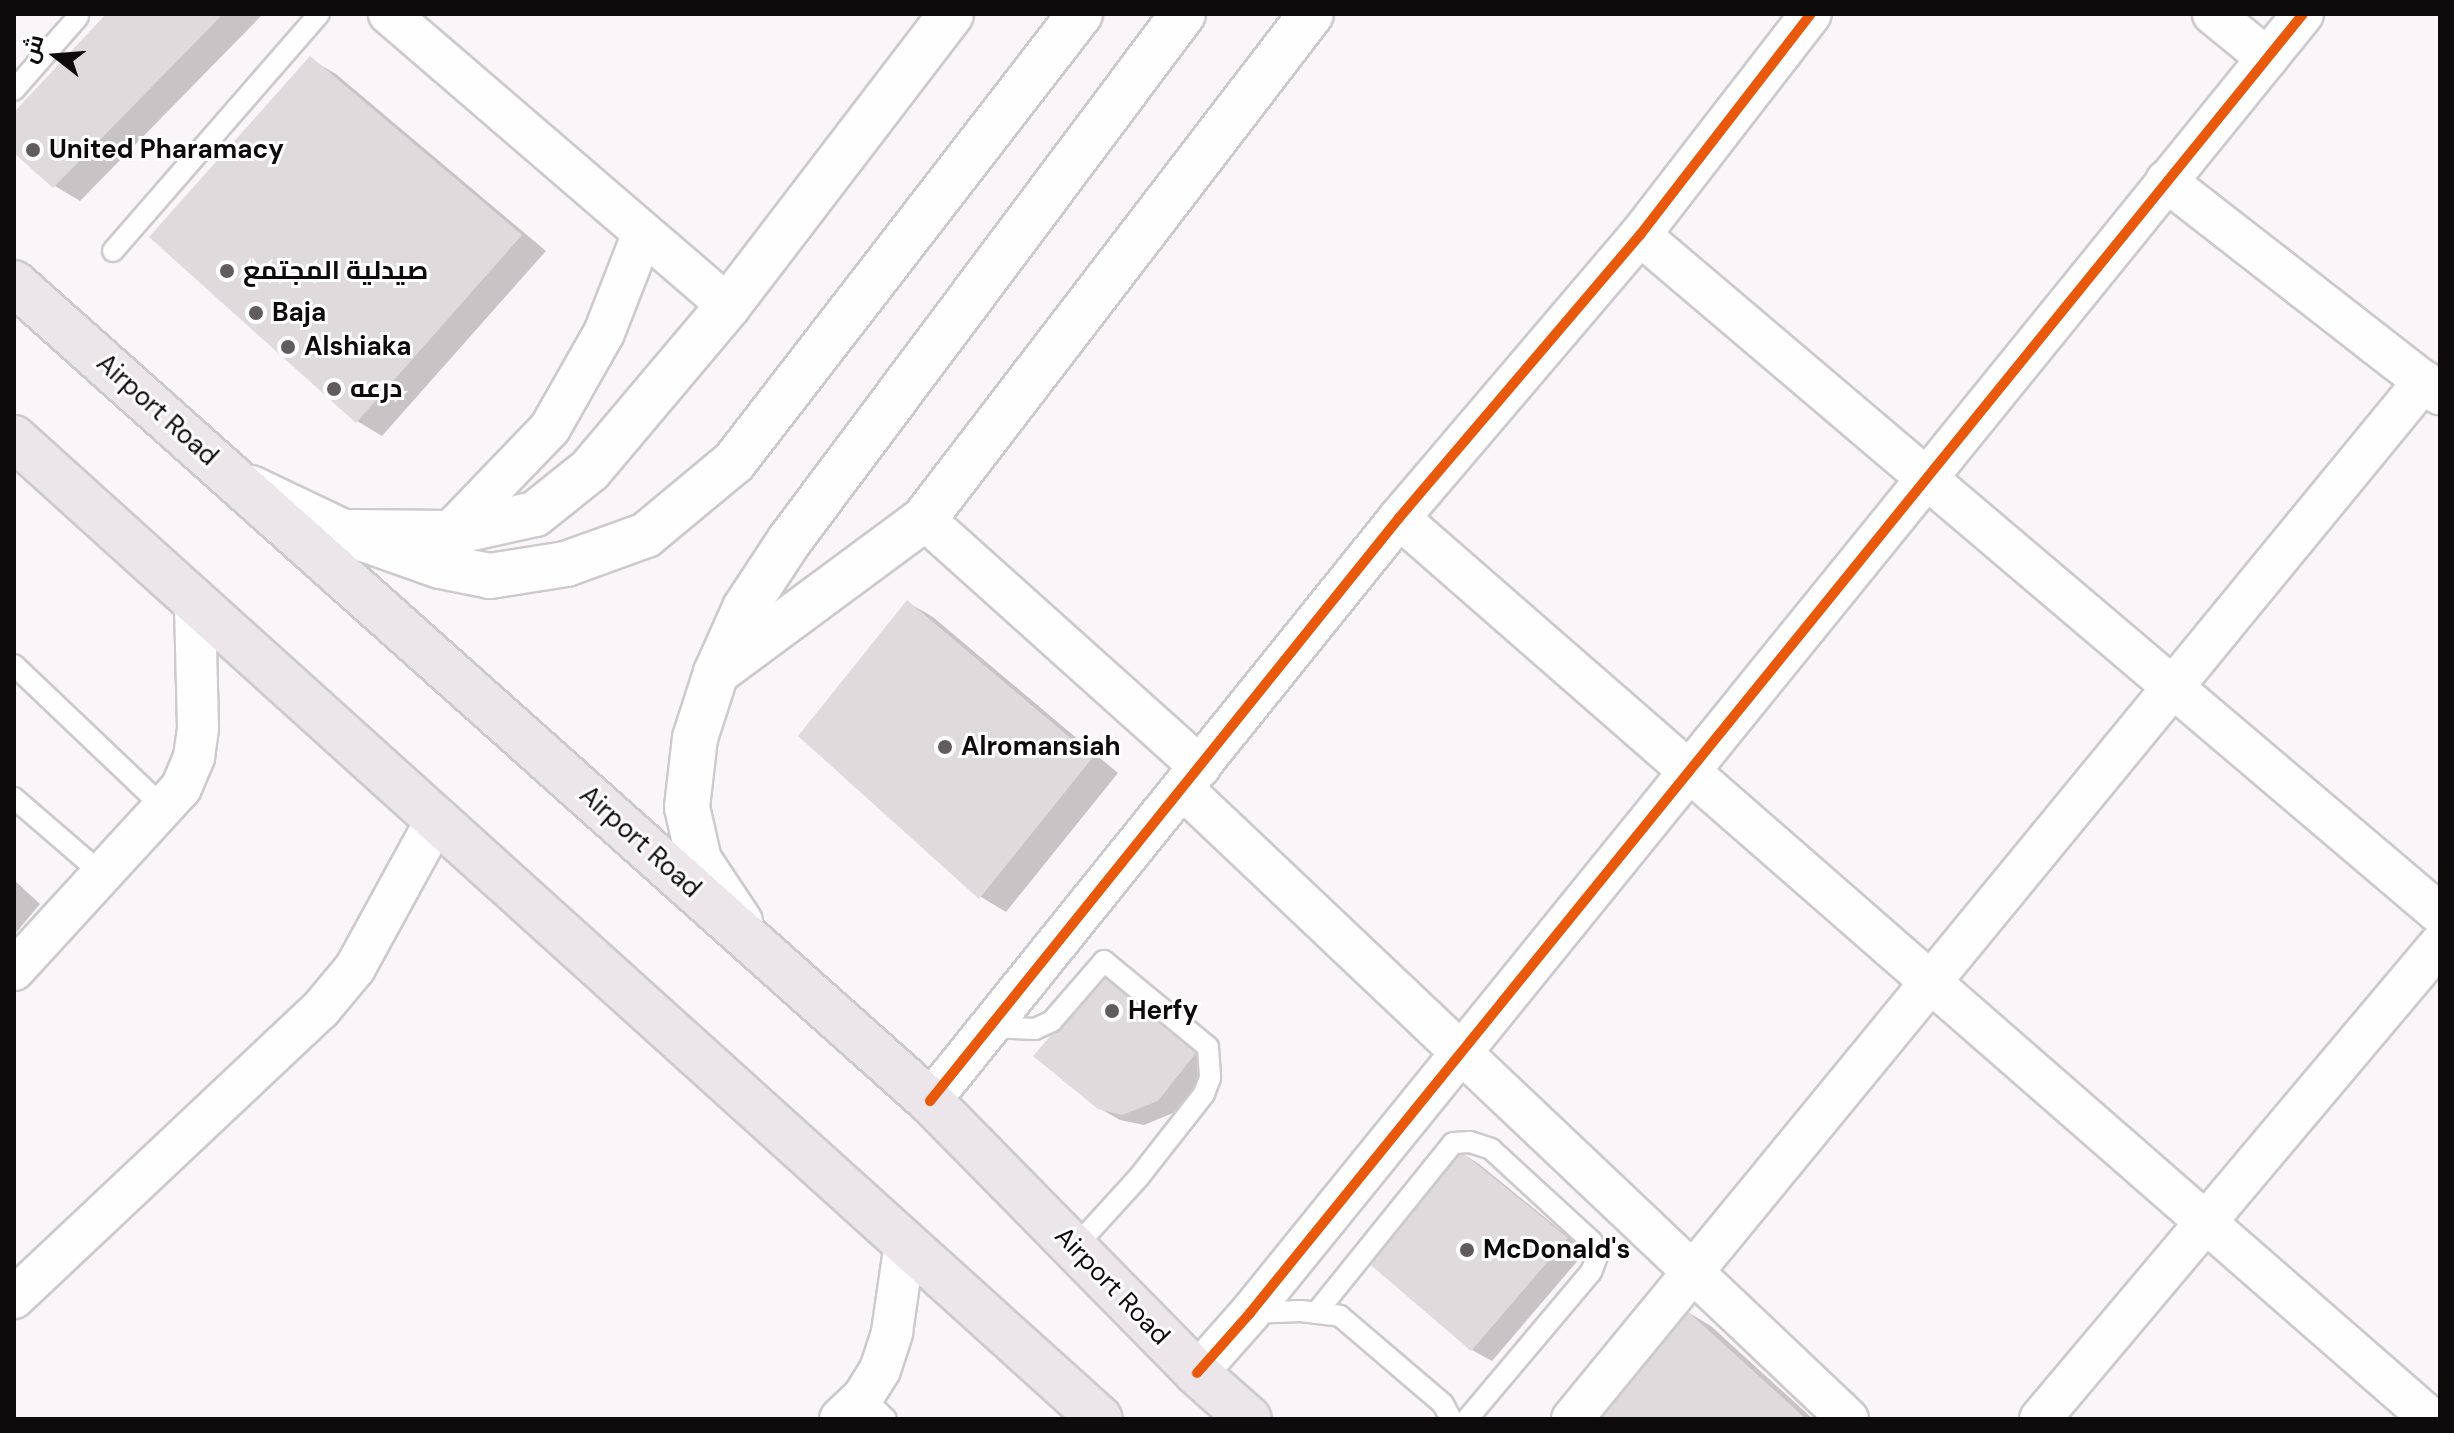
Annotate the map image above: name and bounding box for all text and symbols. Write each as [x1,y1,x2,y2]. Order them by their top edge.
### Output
north arrow [16,16,96,96]
text: ش [15,31,51,67]
place label: United Pharamacy [49,134,284,166]
marker: United Pharamacy [24,141,42,159]
place label: صيدلية المجتمع [243,255,428,287]
marker: صيدلية المجتمع [218,262,236,280]
place label: Baja [272,297,326,329]
marker: Baja [247,304,265,322]
place label: Alshiaka [304,331,411,363]
marker: Alshiaka [279,338,297,356]
street label: Airport Road [90,348,224,472]
place label: درعه [350,373,402,405]
marker: درعه [325,380,343,398]
place label: Alromansiah [961,731,1121,763]
marker: Alromansiah [936,738,954,756]
street label: Airport Road [573,780,707,904]
place label: Herfy [1128,995,1198,1027]
marker: Herfy [1103,1002,1121,1020]
street label: Airport Road [1048,1220,1176,1352]
place label: McDonald's [1483,1234,1630,1266]
marker: McDonald's [1458,1241,1476,1259]

